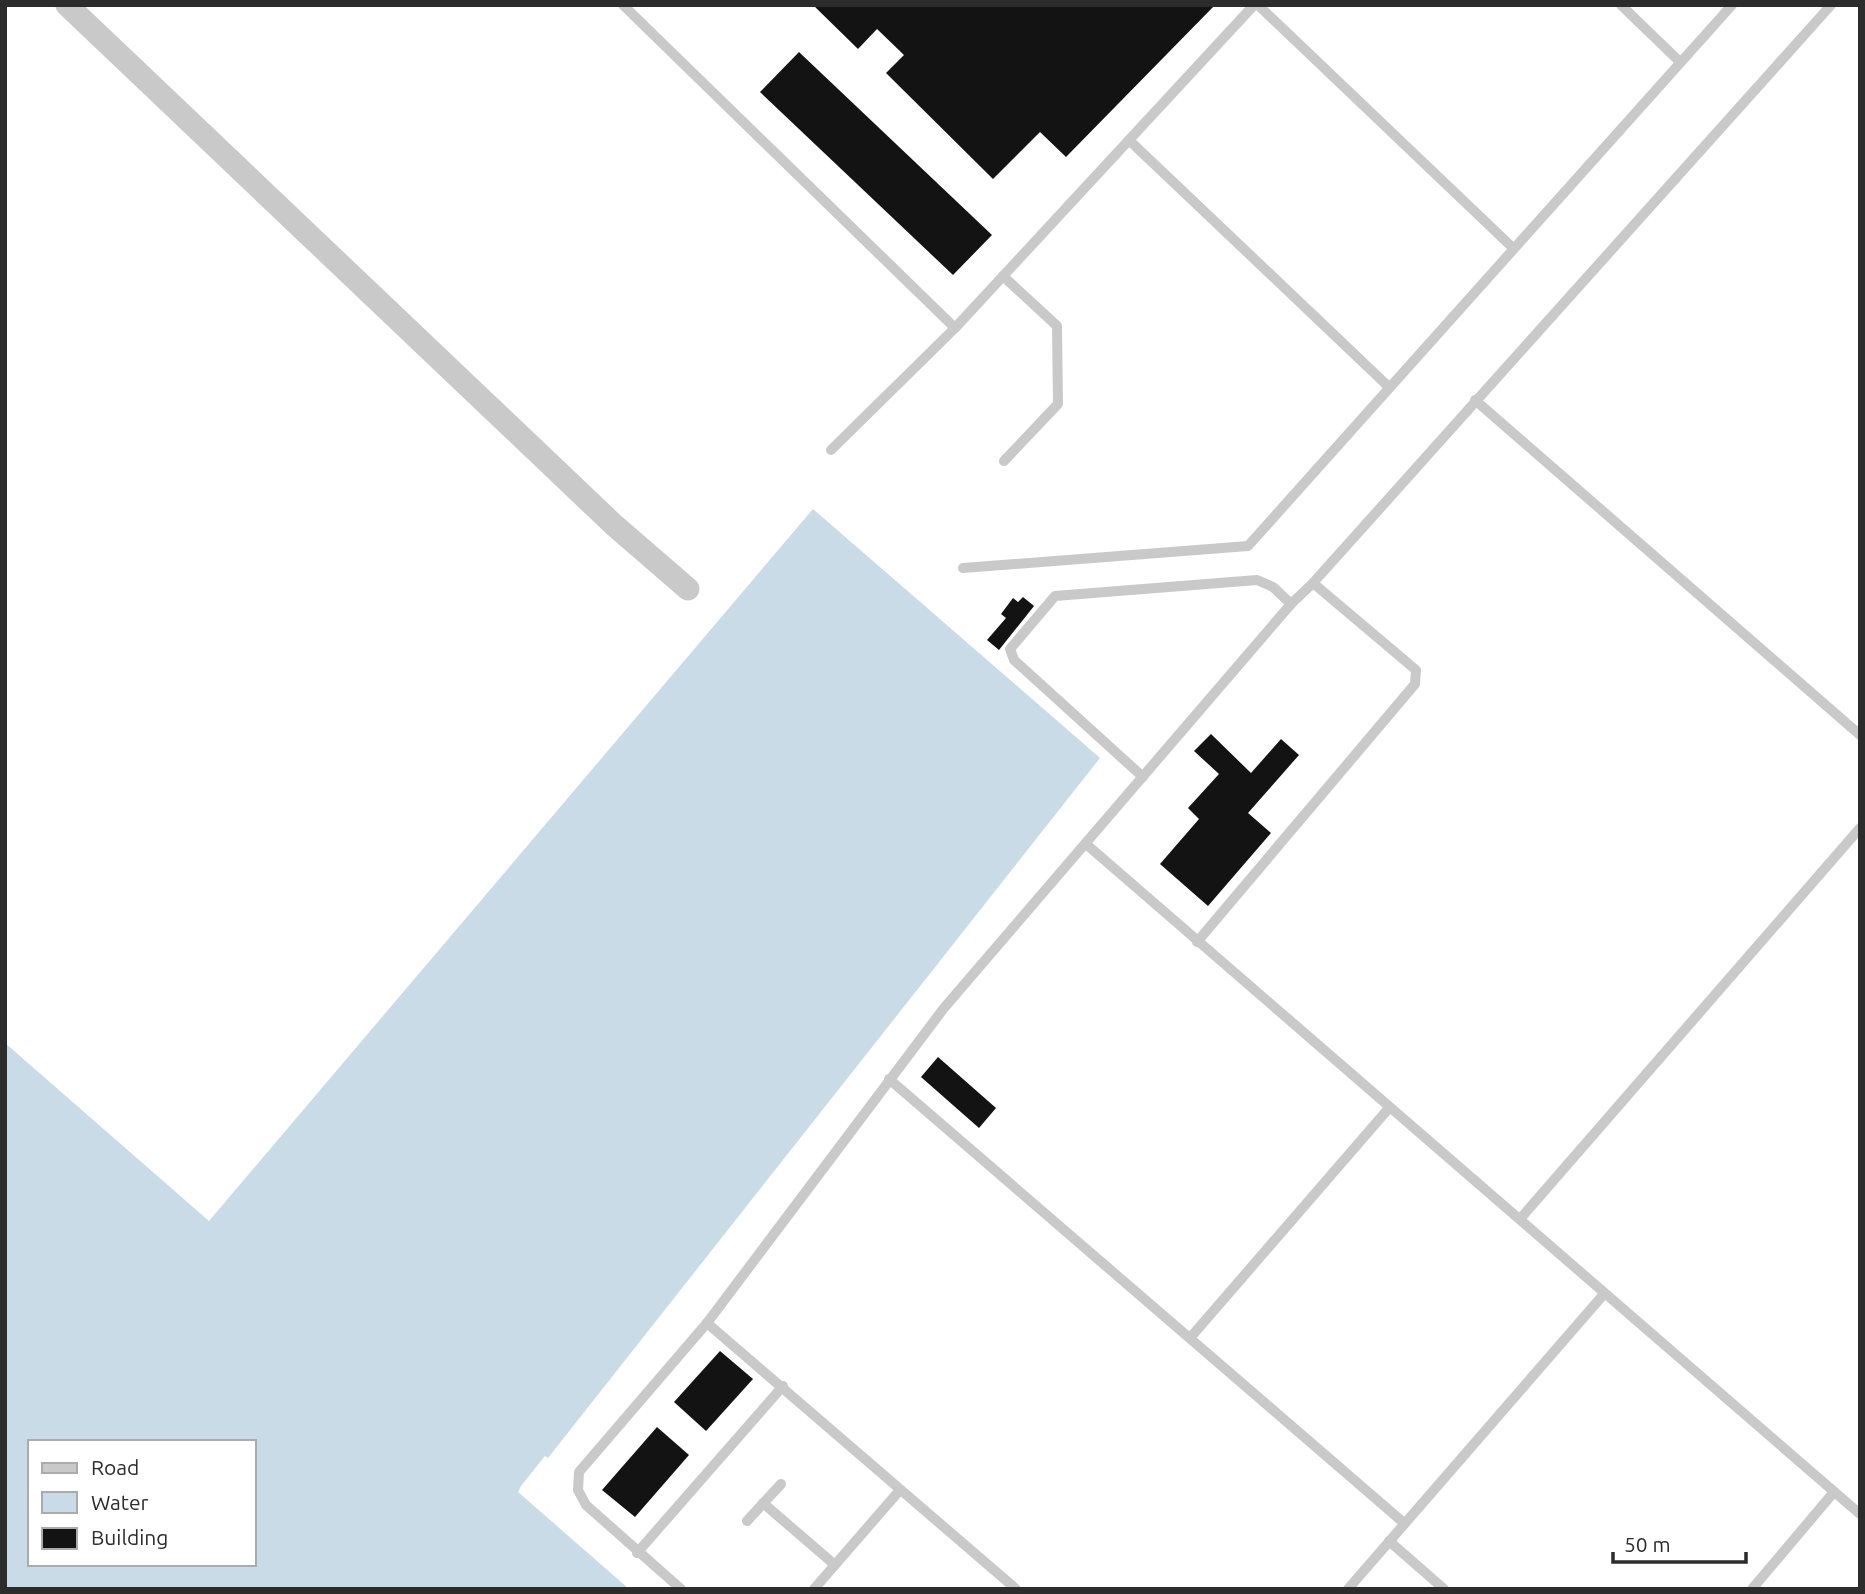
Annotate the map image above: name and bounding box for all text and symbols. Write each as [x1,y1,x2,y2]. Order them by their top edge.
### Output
legend [28,1440,256,1566]
text: Road [91,1455,139,1479]
text: Water [91,1490,149,1514]
scale bar [1613,1520,1746,1564]
text: Building [91,1525,168,1549]
text: 50 m [1624,1532,1671,1556]

